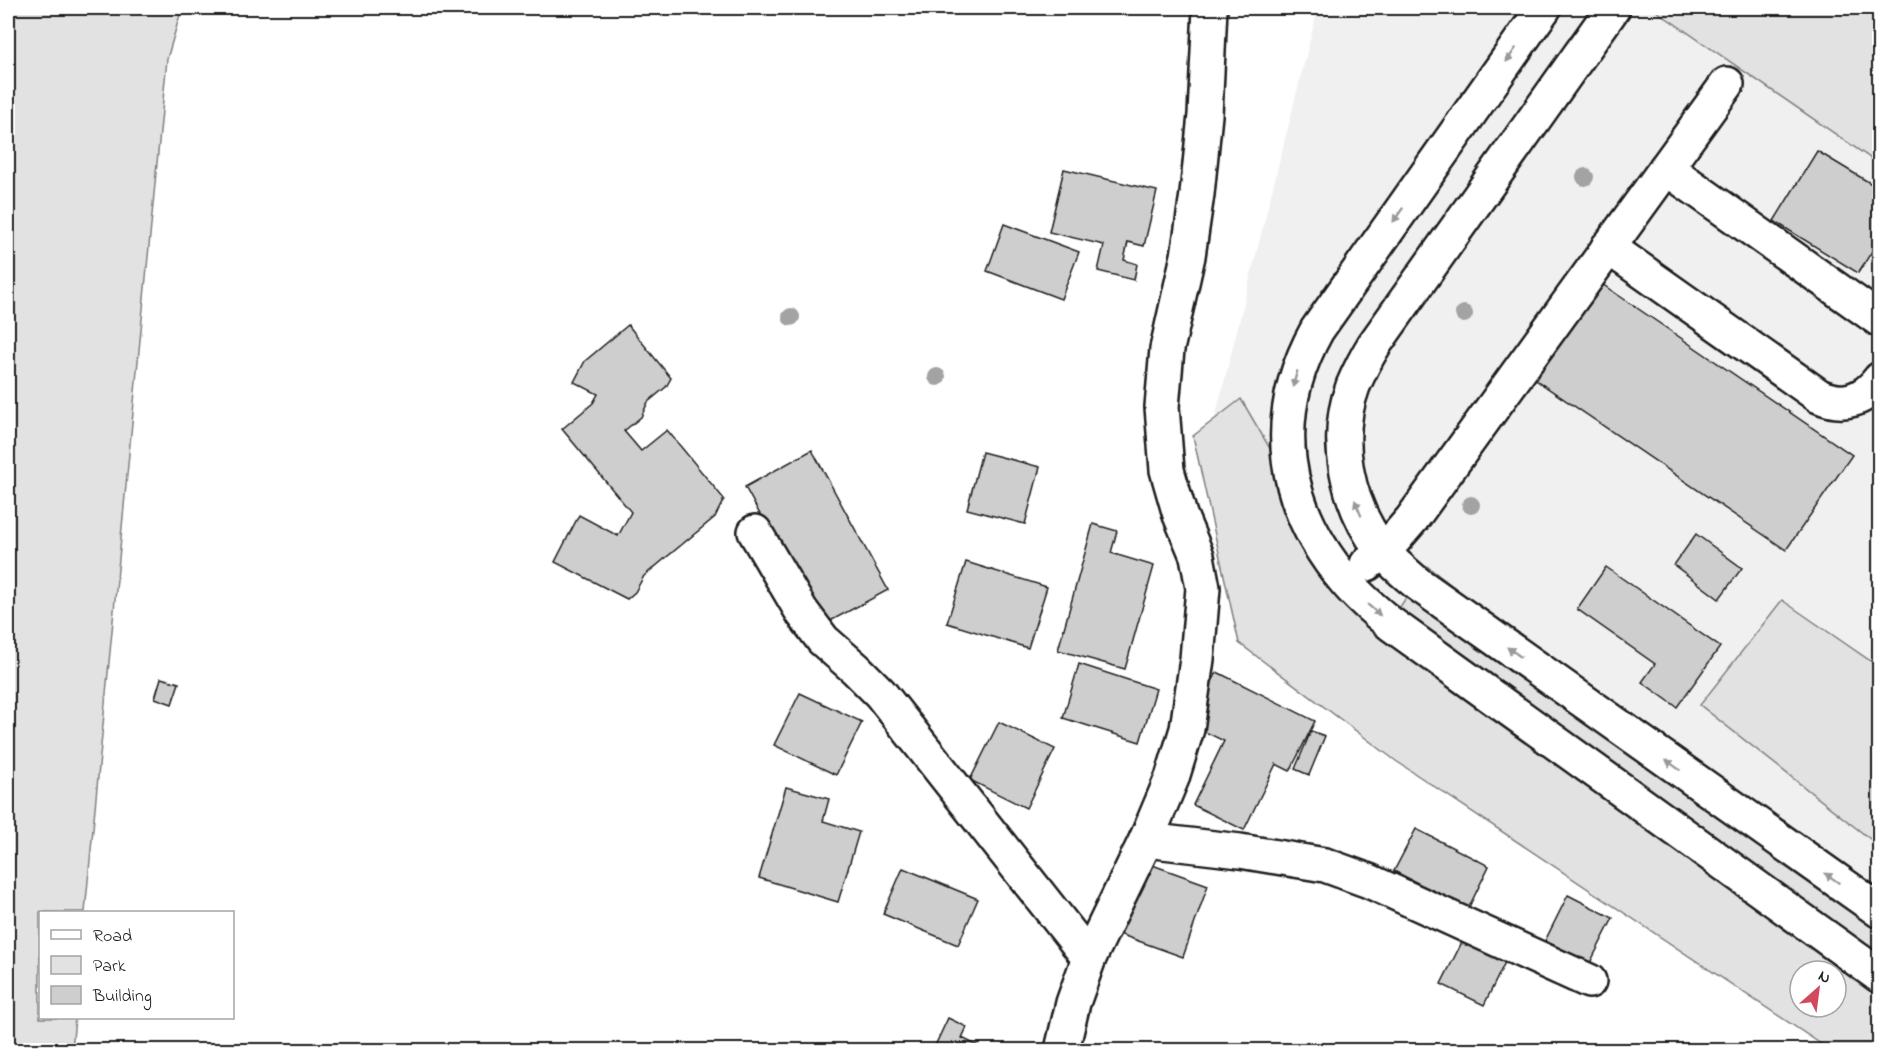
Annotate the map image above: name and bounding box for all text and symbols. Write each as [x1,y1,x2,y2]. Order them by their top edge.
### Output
one-way arrow [1505,48,1517,63]
one-way arrow [1392,206,1404,222]
one-way arrow [1290,370,1299,388]
one-way arrow [1353,498,1363,516]
one-way arrow [1366,603,1381,616]
one-way arrow [1506,646,1522,658]
one-way arrow [1665,759,1681,771]
one-way arrow [1824,872,1839,884]
legend [39,911,234,1019]
text: Road [93,924,132,950]
text: Park [93,954,126,980]
north arrow [1788,959,1848,1019]
text: N [1814,964,1835,991]
text: Building [92,984,152,1011]

